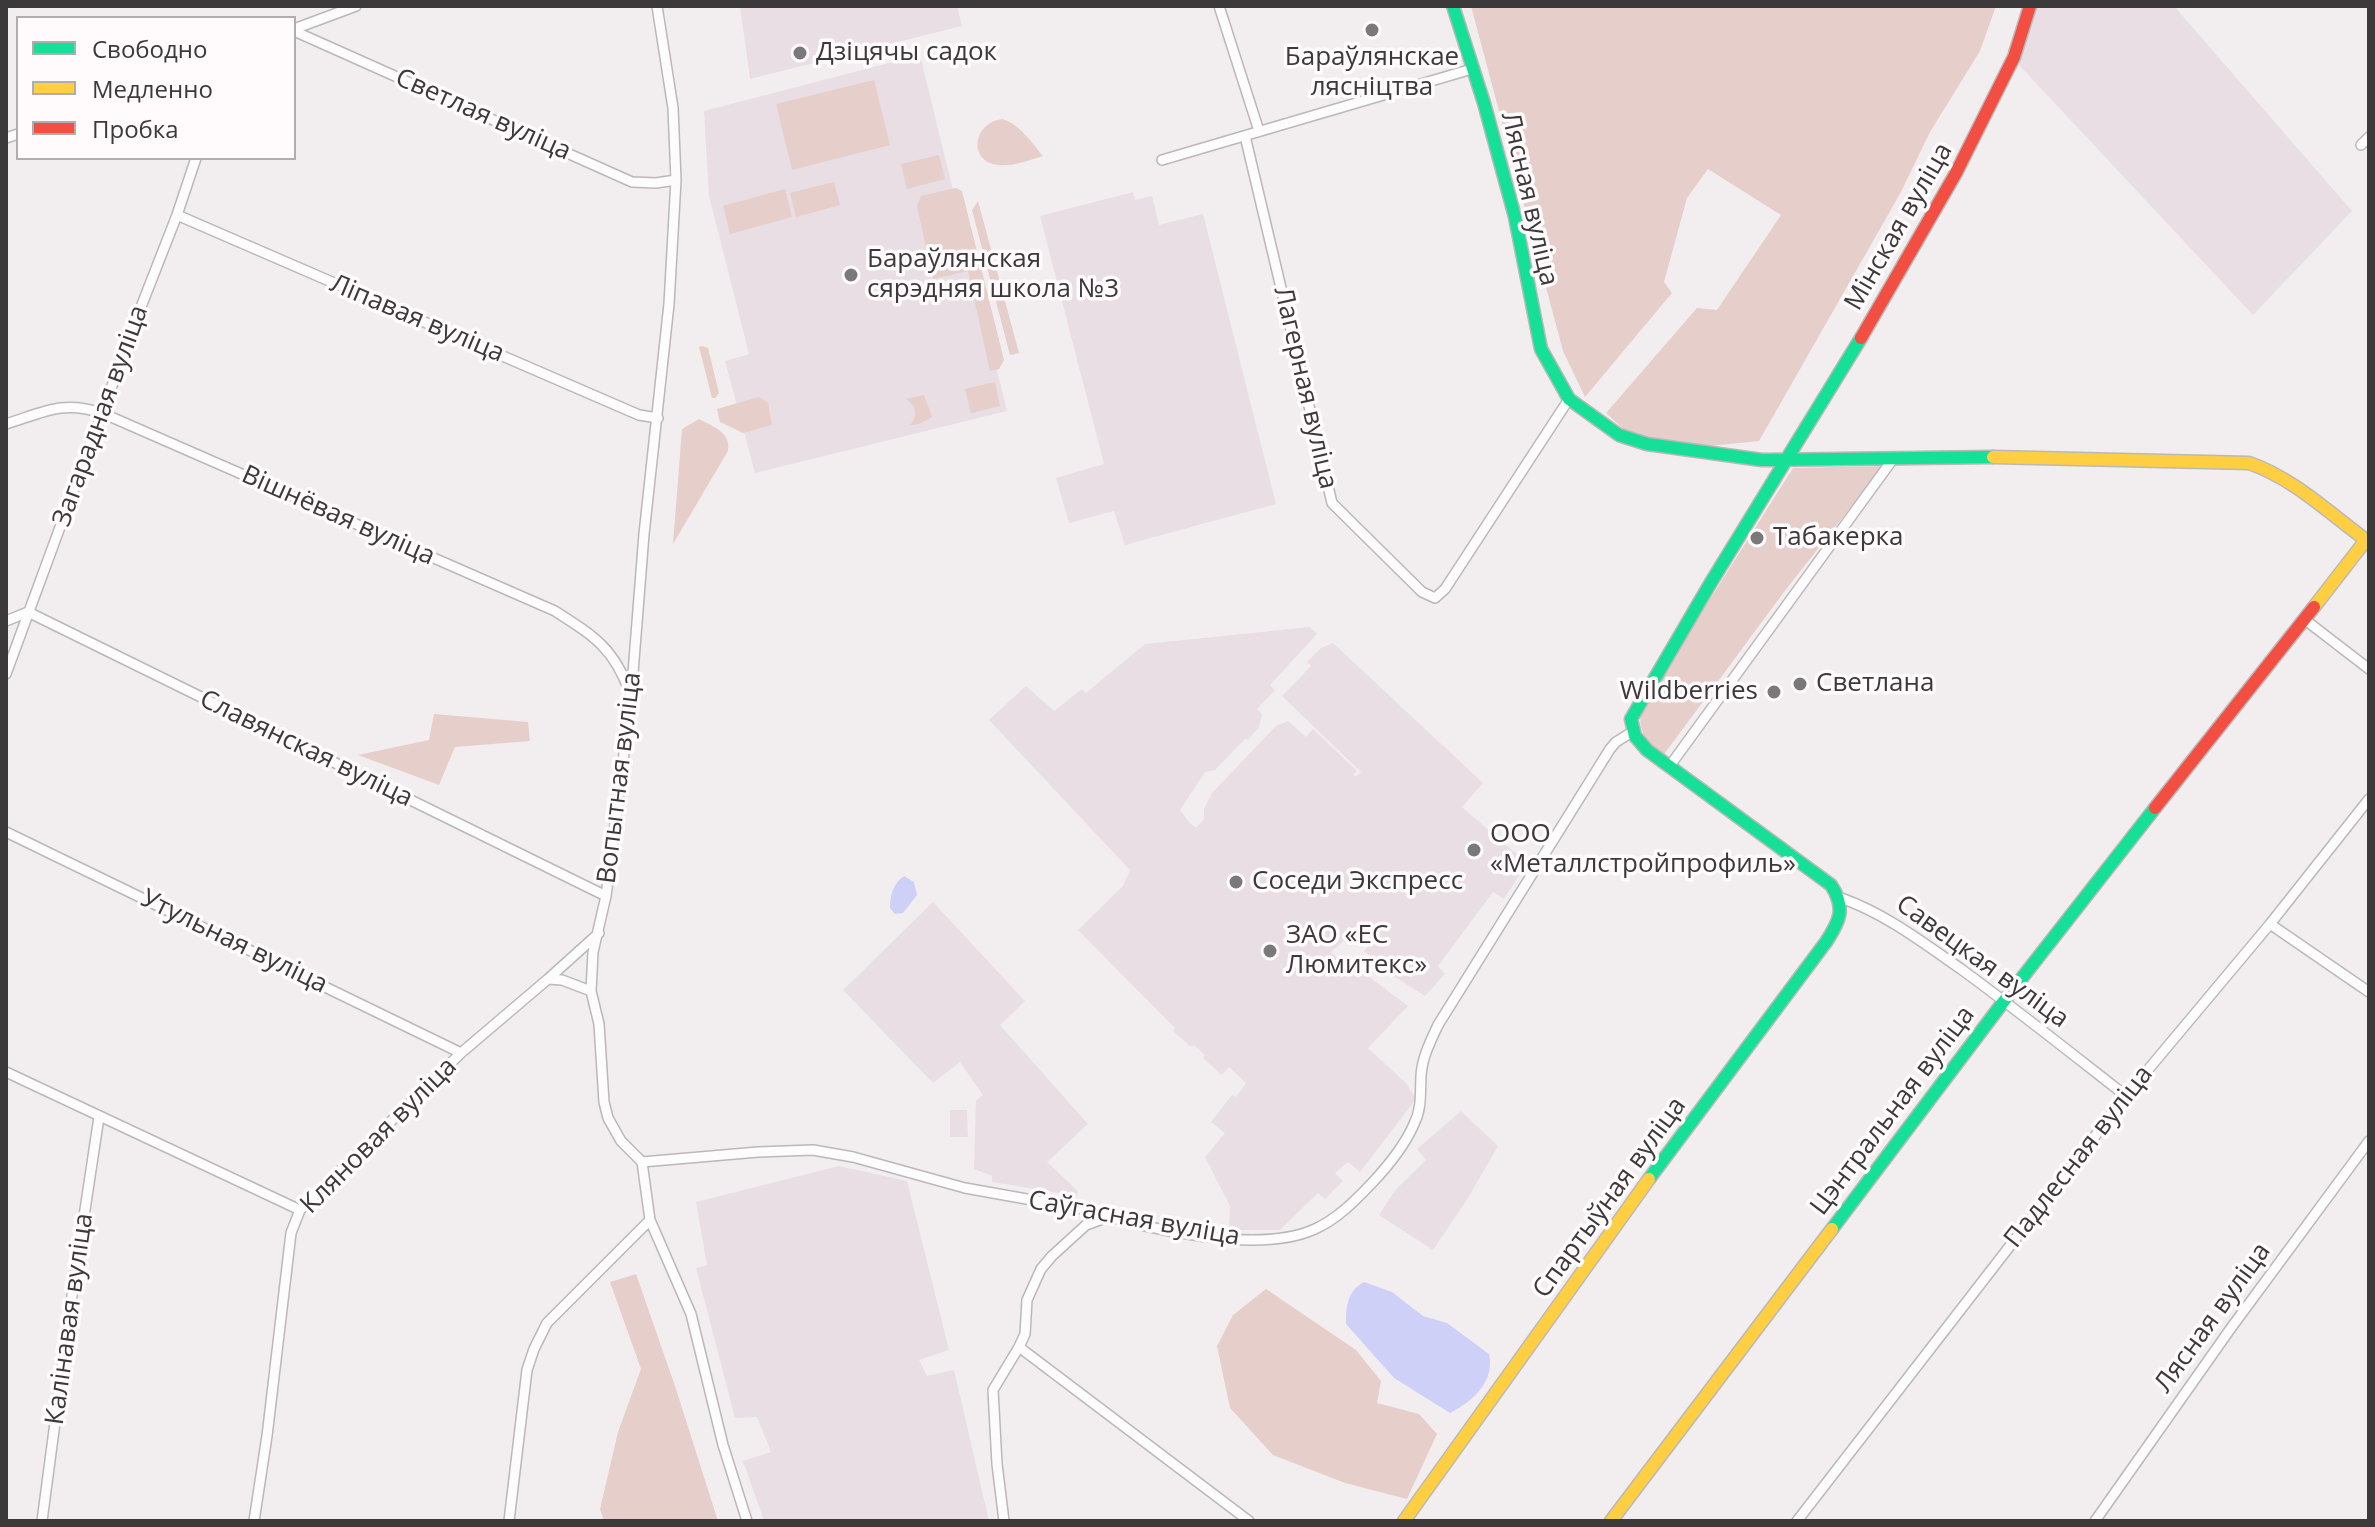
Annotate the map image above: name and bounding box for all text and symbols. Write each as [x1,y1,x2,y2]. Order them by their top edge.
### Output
legend [16,16,296,160]
marker: Бараўлянскае лясніцтва [1363,21,1381,39]
text: Свободно [92,32,207,65]
place label: Дзіцячы садок [816,37,997,69]
place label: Бараўлянскае лясніцтва [1285,42,1459,104]
marker: Дзіцячы садок [791,44,809,62]
street label: Светлая вуліца [390,62,576,168]
text: Медленно [92,72,213,105]
street label: Лясная вуліца [1494,109,1564,289]
text: Пробка [92,112,179,145]
street label: Мінская вуліца [1838,138,1960,316]
place label: Бараўлянская сярэдняя школа №3 [867,244,1119,306]
marker: Бараўлянская сярэдняя школа №3 [842,266,860,284]
street label: Ліпавая вуліца [325,268,509,370]
street label: Лагерная вуліца [1267,284,1343,492]
street label: Загарадная вуліца [47,301,155,531]
street label: Вішнёвая вуліца [237,459,439,573]
place label: Табакерка [1773,522,1903,554]
marker: Табакерка [1748,529,1766,547]
place label: Светлана [1816,668,1934,700]
street label: Вопытная вуліца [592,670,648,886]
marker: Светлана [1791,675,1809,693]
place label: Wildberries [1620,676,1758,708]
marker: Wildberries [1765,683,1783,701]
street label: Славянская вуліца [194,684,418,814]
place label: ООО «Металлстройпрофиль» [1490,819,1796,880]
marker: ООО «Металлстройпрофиль» [1465,841,1483,859]
place label: Соседи Экспресс [1252,866,1463,898]
marker: Соседи Экспресс [1227,873,1245,891]
street label: Утульная вуліца [136,883,332,1001]
street label: Савецкая вуліца [1890,889,2074,1035]
place label: ЗАО «ЕС Люмитекс» [1286,920,1427,982]
marker: ЗАО «ЕС Люмитекс» [1261,942,1279,960]
street label: Цэнтральная вуліца [1804,1000,1982,1222]
street label: Кляновая вуліца [294,1051,464,1221]
street label: Падлесная вуліца [1998,1060,2160,1254]
street label: Спартыўная вуліца [1527,1092,1693,1304]
street label: Саўгасная вуліца [1026,1185,1242,1253]
street label: Калінавая вуліца [40,1211,100,1427]
street label: Лясная вуліца [2148,1237,2278,1399]

